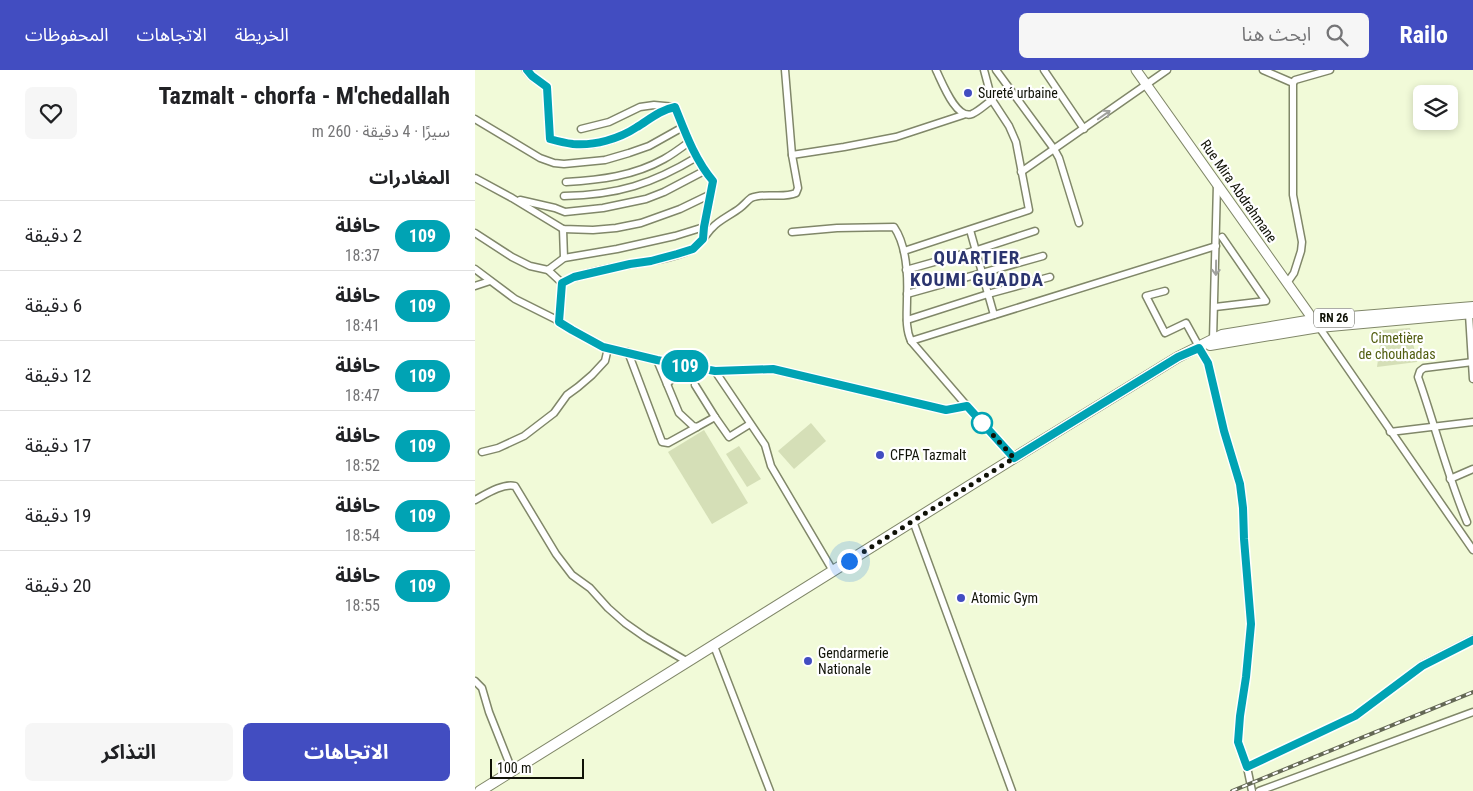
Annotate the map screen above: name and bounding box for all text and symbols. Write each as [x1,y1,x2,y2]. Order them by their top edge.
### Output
search box [1019,13,1369,58]
icon: search [1323,21,1351,49]
text: Railo [1399,21,1448,49]
text: ابحث هنا [1242,23,1311,46]
text: المحفوظات [25,24,109,45]
text: الاتجاهات [137,24,207,45]
text: الخريطة [235,24,289,45]
text: Tazmalt - chorfa - M'chedallah [159,82,450,110]
place label: Sureté urbaine [978,85,1058,101]
map controls [1413,85,1458,130]
button: layers [1413,85,1458,130]
button: heart [25,87,77,139]
marker: Sureté urbaine [962,87,974,99]
one-way arrow [1097,110,1111,120]
text: سيرًا · 4 دقيقة · 260 m [312,122,450,141]
street label: Rue Mira Abdrahmane [1198,137,1281,246]
text: المغادرات [369,166,450,189]
text: حافلة [335,214,380,237]
text: 2 دقيقة [25,224,82,247]
text: 109 [409,225,436,246]
text: 18:37 [345,246,380,265]
district label: QUARTIER KOUMI GUADDA [910,246,1044,291]
one-way arrow [1211,259,1221,275]
text: حافلة [335,284,380,307]
text: 6 دقيقة [25,294,82,317]
text: 109 [409,295,436,316]
road number: RN 26 [1314,308,1354,328]
text: 18:41 [345,316,380,335]
park label: Cimetière de chouhadas [1358,330,1436,362]
line badge: 109 [656,350,714,382]
text: حافلة [335,354,380,377]
text: 109 [671,355,699,376]
text: 12 دقيقة [25,364,91,387]
text: 109 [409,365,436,386]
text: 18:47 [345,386,380,405]
unlabelled marker [971,412,993,434]
text: حافلة [335,424,380,447]
text: 17 دقيقة [25,434,91,457]
text: 109 [409,435,436,456]
place label: CFPA Tazmalt [890,447,966,463]
marker: CFPA Tazmalt [874,449,886,461]
text: 18:52 [345,456,380,475]
text: حافلة [335,494,380,517]
text: 19 دقيقة [25,504,91,527]
text: 109 [409,505,436,526]
text: 18:54 [345,526,380,545]
your location [837,549,862,574]
text: حافلة [335,564,380,587]
text: 20 دقيقة [25,574,91,597]
text: 109 [409,575,436,596]
place label: Atomic Gym [971,590,1038,606]
marker: Atomic Gym [955,592,967,604]
text: 18:55 [345,596,380,615]
place label: Gendarmerie Nationale [818,645,889,677]
marker: Gendarmerie Nationale [802,655,814,667]
button: التذاكر [25,723,233,781]
button: الاتجاهات [243,723,450,781]
scale bar [490,756,584,779]
text: 100 m [497,760,532,776]

